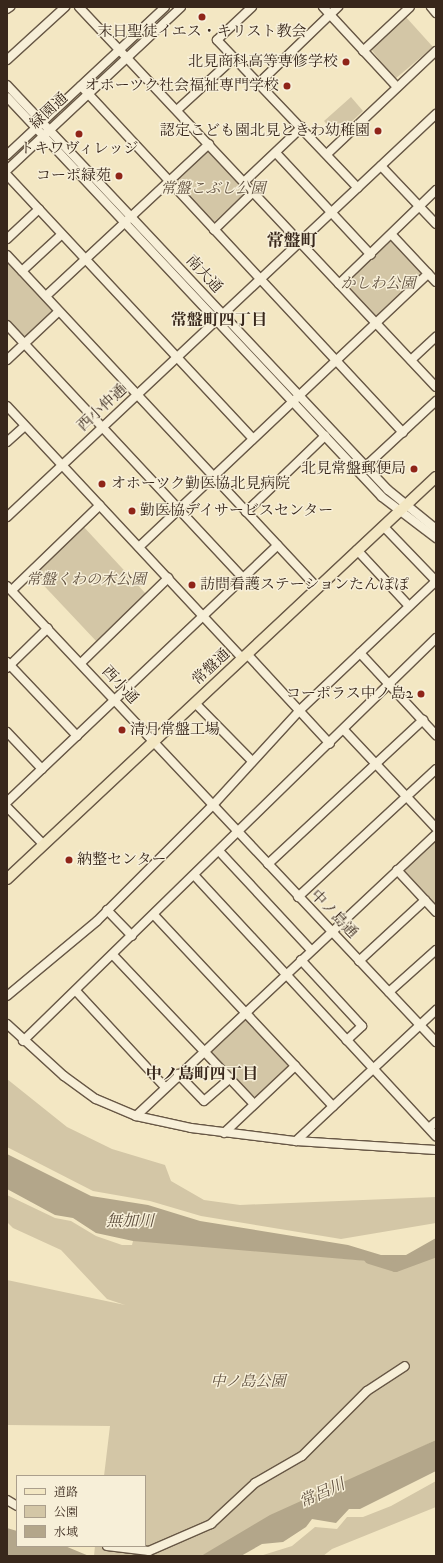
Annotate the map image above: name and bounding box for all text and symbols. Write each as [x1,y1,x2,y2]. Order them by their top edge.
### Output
marker: 末日聖徒イエス・キリスト教会 [197,12,207,22]
place label: 末日聖徒イエス・キリスト教会 [97,23,307,41]
place label: 北見商科高等専修学校 [188,53,338,71]
marker: 北見商科高等専修学校 [341,57,351,67]
place label: オホーツク社会福祉専門学校 [84,77,279,95]
marker: オホーツク社会福祉専門学校 [282,81,292,91]
street label: 緑園通 [26,89,72,133]
place label: 認定こども園北見ときわ幼稚園 [160,122,370,140]
marker: 認定こども園北見ときわ幼稚園 [373,126,383,136]
marker: トキワヴィレッジ [74,129,84,139]
place label: トキワヴィレッジ [19,140,139,158]
place label: コーポ緑苑 [36,167,111,185]
marker: コーポ緑苑 [114,171,124,181]
park label: 常盤こぶし公園 [161,180,265,198]
district label: 常盤町 [267,232,317,252]
street label: 南大通 [182,251,226,297]
park label: かしわ公園 [341,275,415,293]
district label: 常盤町四丁目 [171,310,267,330]
street label: 西小仲通 [74,381,130,435]
place label: 北見常盤郵便局 [301,460,406,478]
marker: 北見常盤郵便局 [409,464,419,474]
place label: オホーツク勤医協北見病院 [111,475,291,493]
marker: オホーツク勤医協北見病院 [96,478,108,490]
place label: 勤医協デイサービスセンター [140,502,335,520]
marker: 勤医協デイサービスセンター [127,506,137,516]
park label: 常盤くわの木公園 [26,571,146,589]
place label: 訪問看護ステーションたんぽぽ [200,576,410,594]
marker: 訪問看護ステーションたんぽぽ [187,580,197,590]
street label: 常盤通 [188,645,234,689]
street label: 西小通 [98,662,142,708]
place label: コーポラス中ノ島2 [286,685,413,703]
marker: コーポラス中ノ島2 [416,689,426,699]
place label: 清月常盤工場 [130,721,220,739]
marker: 清月常盤工場 [117,725,127,735]
place label: 納整センター [77,851,167,869]
marker: 納整センター [64,855,74,865]
street label: 中ノ島通 [307,886,361,942]
district label: 中ノ島町四丁目 [146,1064,258,1084]
water label: 無加川 [106,1211,154,1231]
park label: 中ノ島公園 [211,1373,285,1391]
water label: 常呂川 [296,1474,348,1512]
legend [16,1475,146,1547]
text: 道路 [54,1485,78,1500]
text: 公園 [54,1505,78,1520]
text: 水域 [54,1525,78,1540]

